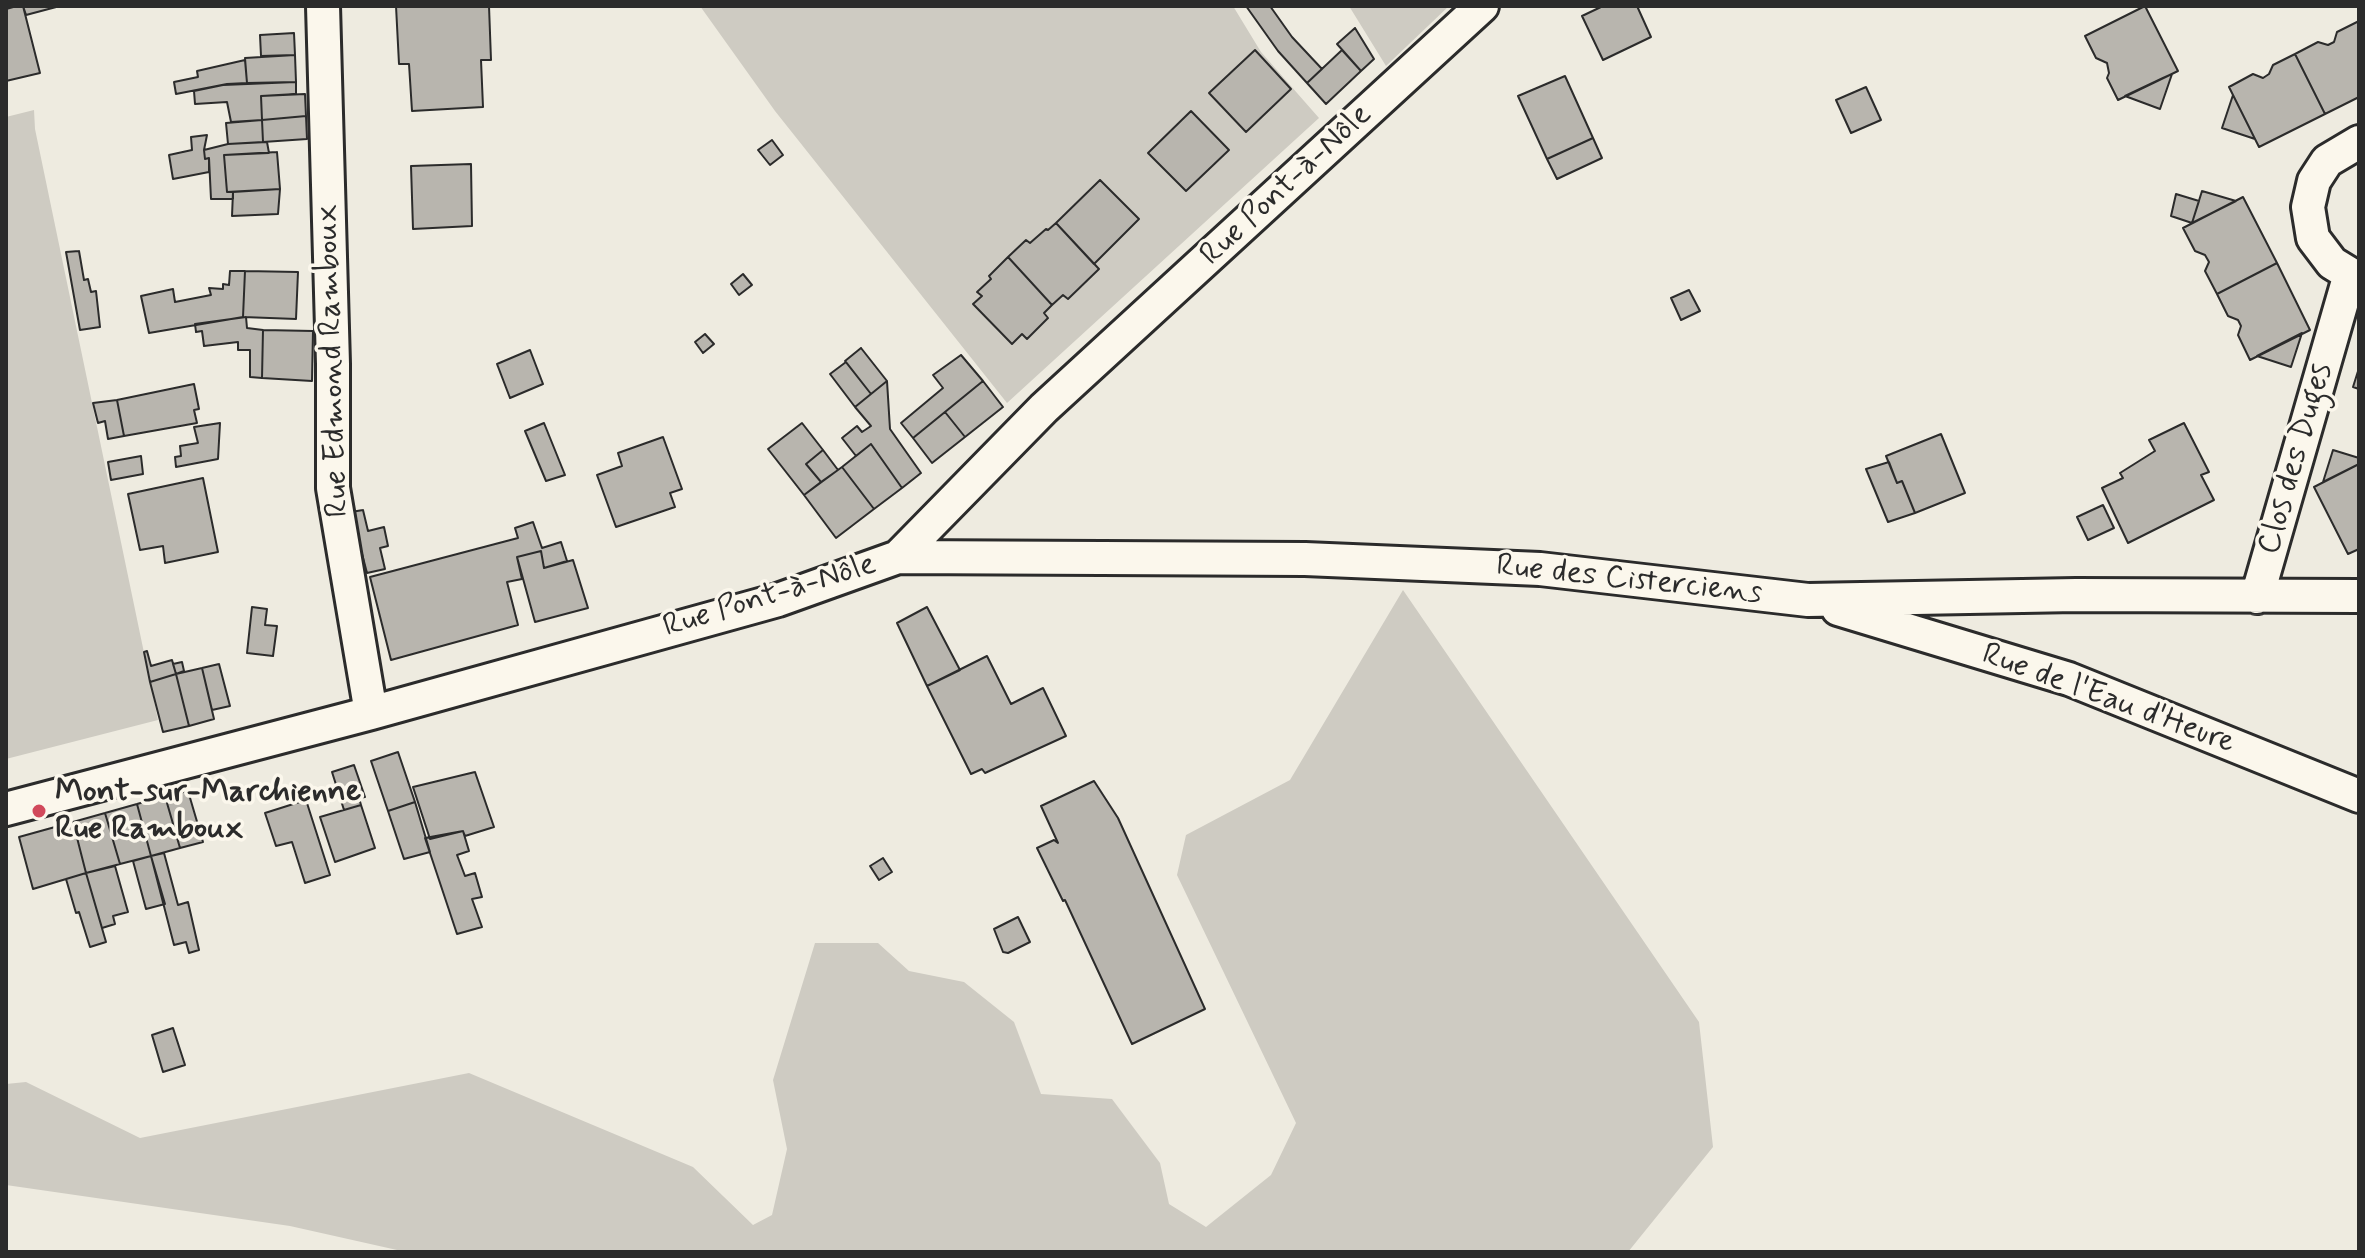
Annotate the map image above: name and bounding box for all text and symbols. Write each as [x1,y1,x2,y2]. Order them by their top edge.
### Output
street label: Rue Pont-à-Nôle [1193,97,1381,275]
street label: Rue Edmond Ramboux [309,204,359,518]
street label: Clos des Duges [2251,359,2343,559]
street label: Rue Pont-à-Nôle [659,546,881,648]
street label: Rue des Cisterciens [1494,548,1764,614]
street label: Rue de l'Eau d'Heure [1976,636,2240,764]
place label: Mont-sur-Marchienne Rue Ramboux [55,774,361,849]
marker: Mont-sur-Marchienne Rue Ramboux [30,802,48,820]

